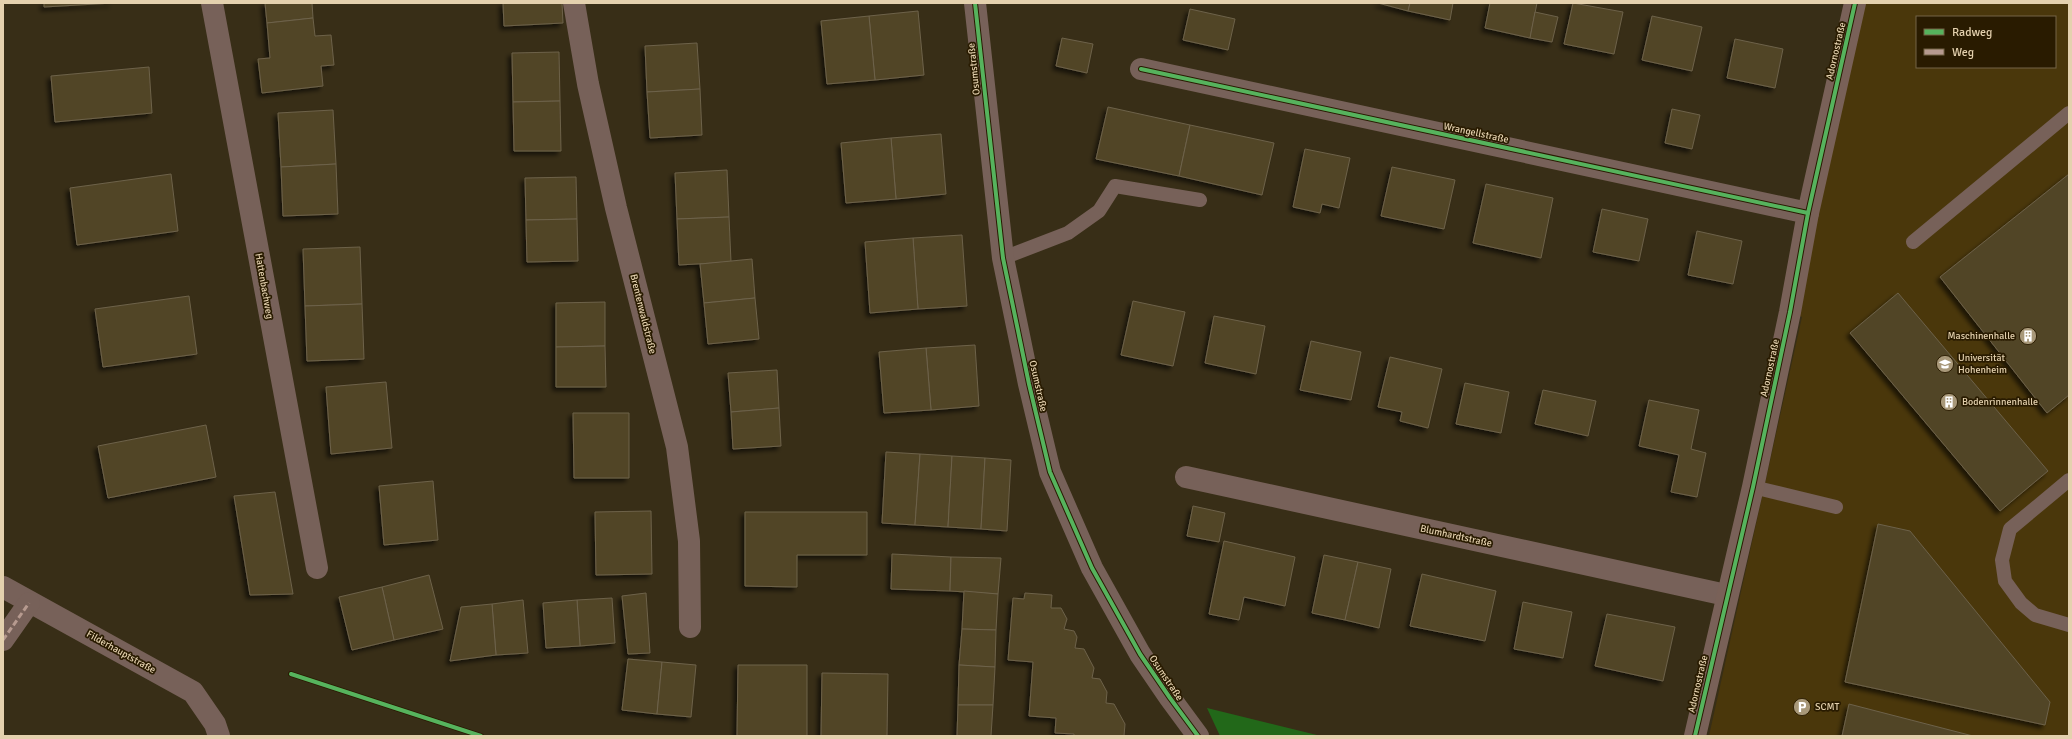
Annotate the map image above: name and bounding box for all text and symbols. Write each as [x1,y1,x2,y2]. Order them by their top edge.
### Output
legend [1916,16,2056,68]
street label: Adornostraße [1824,21,1848,81]
text: Radweg [1952,25,1992,40]
street label: Osumstraße [965,42,983,96]
text: Weg [1952,45,1974,60]
street label: Wrangellstraße [1442,120,1510,146]
street label: Hattenbachweg [252,252,276,320]
street label: Brentenwaldstraße [627,273,659,355]
building icon: Maschinenhalle [2018,326,2038,346]
place label: Maschinenhalle [1948,330,2015,342]
street label: Adornostraße [1758,338,1782,398]
place label: Universität Hohenheim [1958,352,2007,376]
school or university icon: Universität Hohenheim [1935,354,1955,374]
street label: Osumstraße [1026,359,1050,413]
building icon: Bodenrinnenhalle [1939,392,1959,412]
place label: Bodenrinnenhalle [1962,396,2038,408]
street label: Blumhardtstraße [1419,523,1493,549]
street label: Filderhauptstraße [84,628,158,676]
street label: Osumstraße [1146,653,1186,703]
street label: Adornostraße [1686,654,1710,714]
parking icon: SCMT [1792,697,1812,717]
place label: SCMT [1815,701,1839,713]

